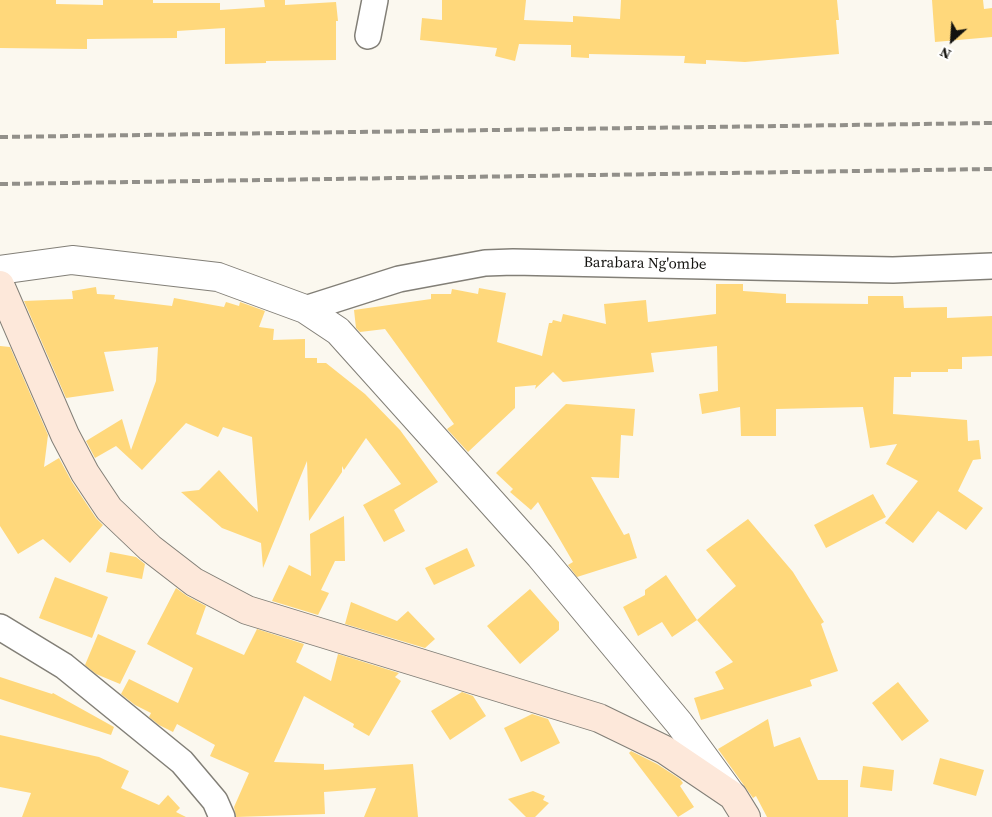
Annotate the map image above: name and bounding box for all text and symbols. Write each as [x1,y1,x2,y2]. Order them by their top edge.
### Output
north arrow [927,15,977,65]
text: N [936,42,954,65]
street label: Barabara Ng'ombe [583,254,707,274]

